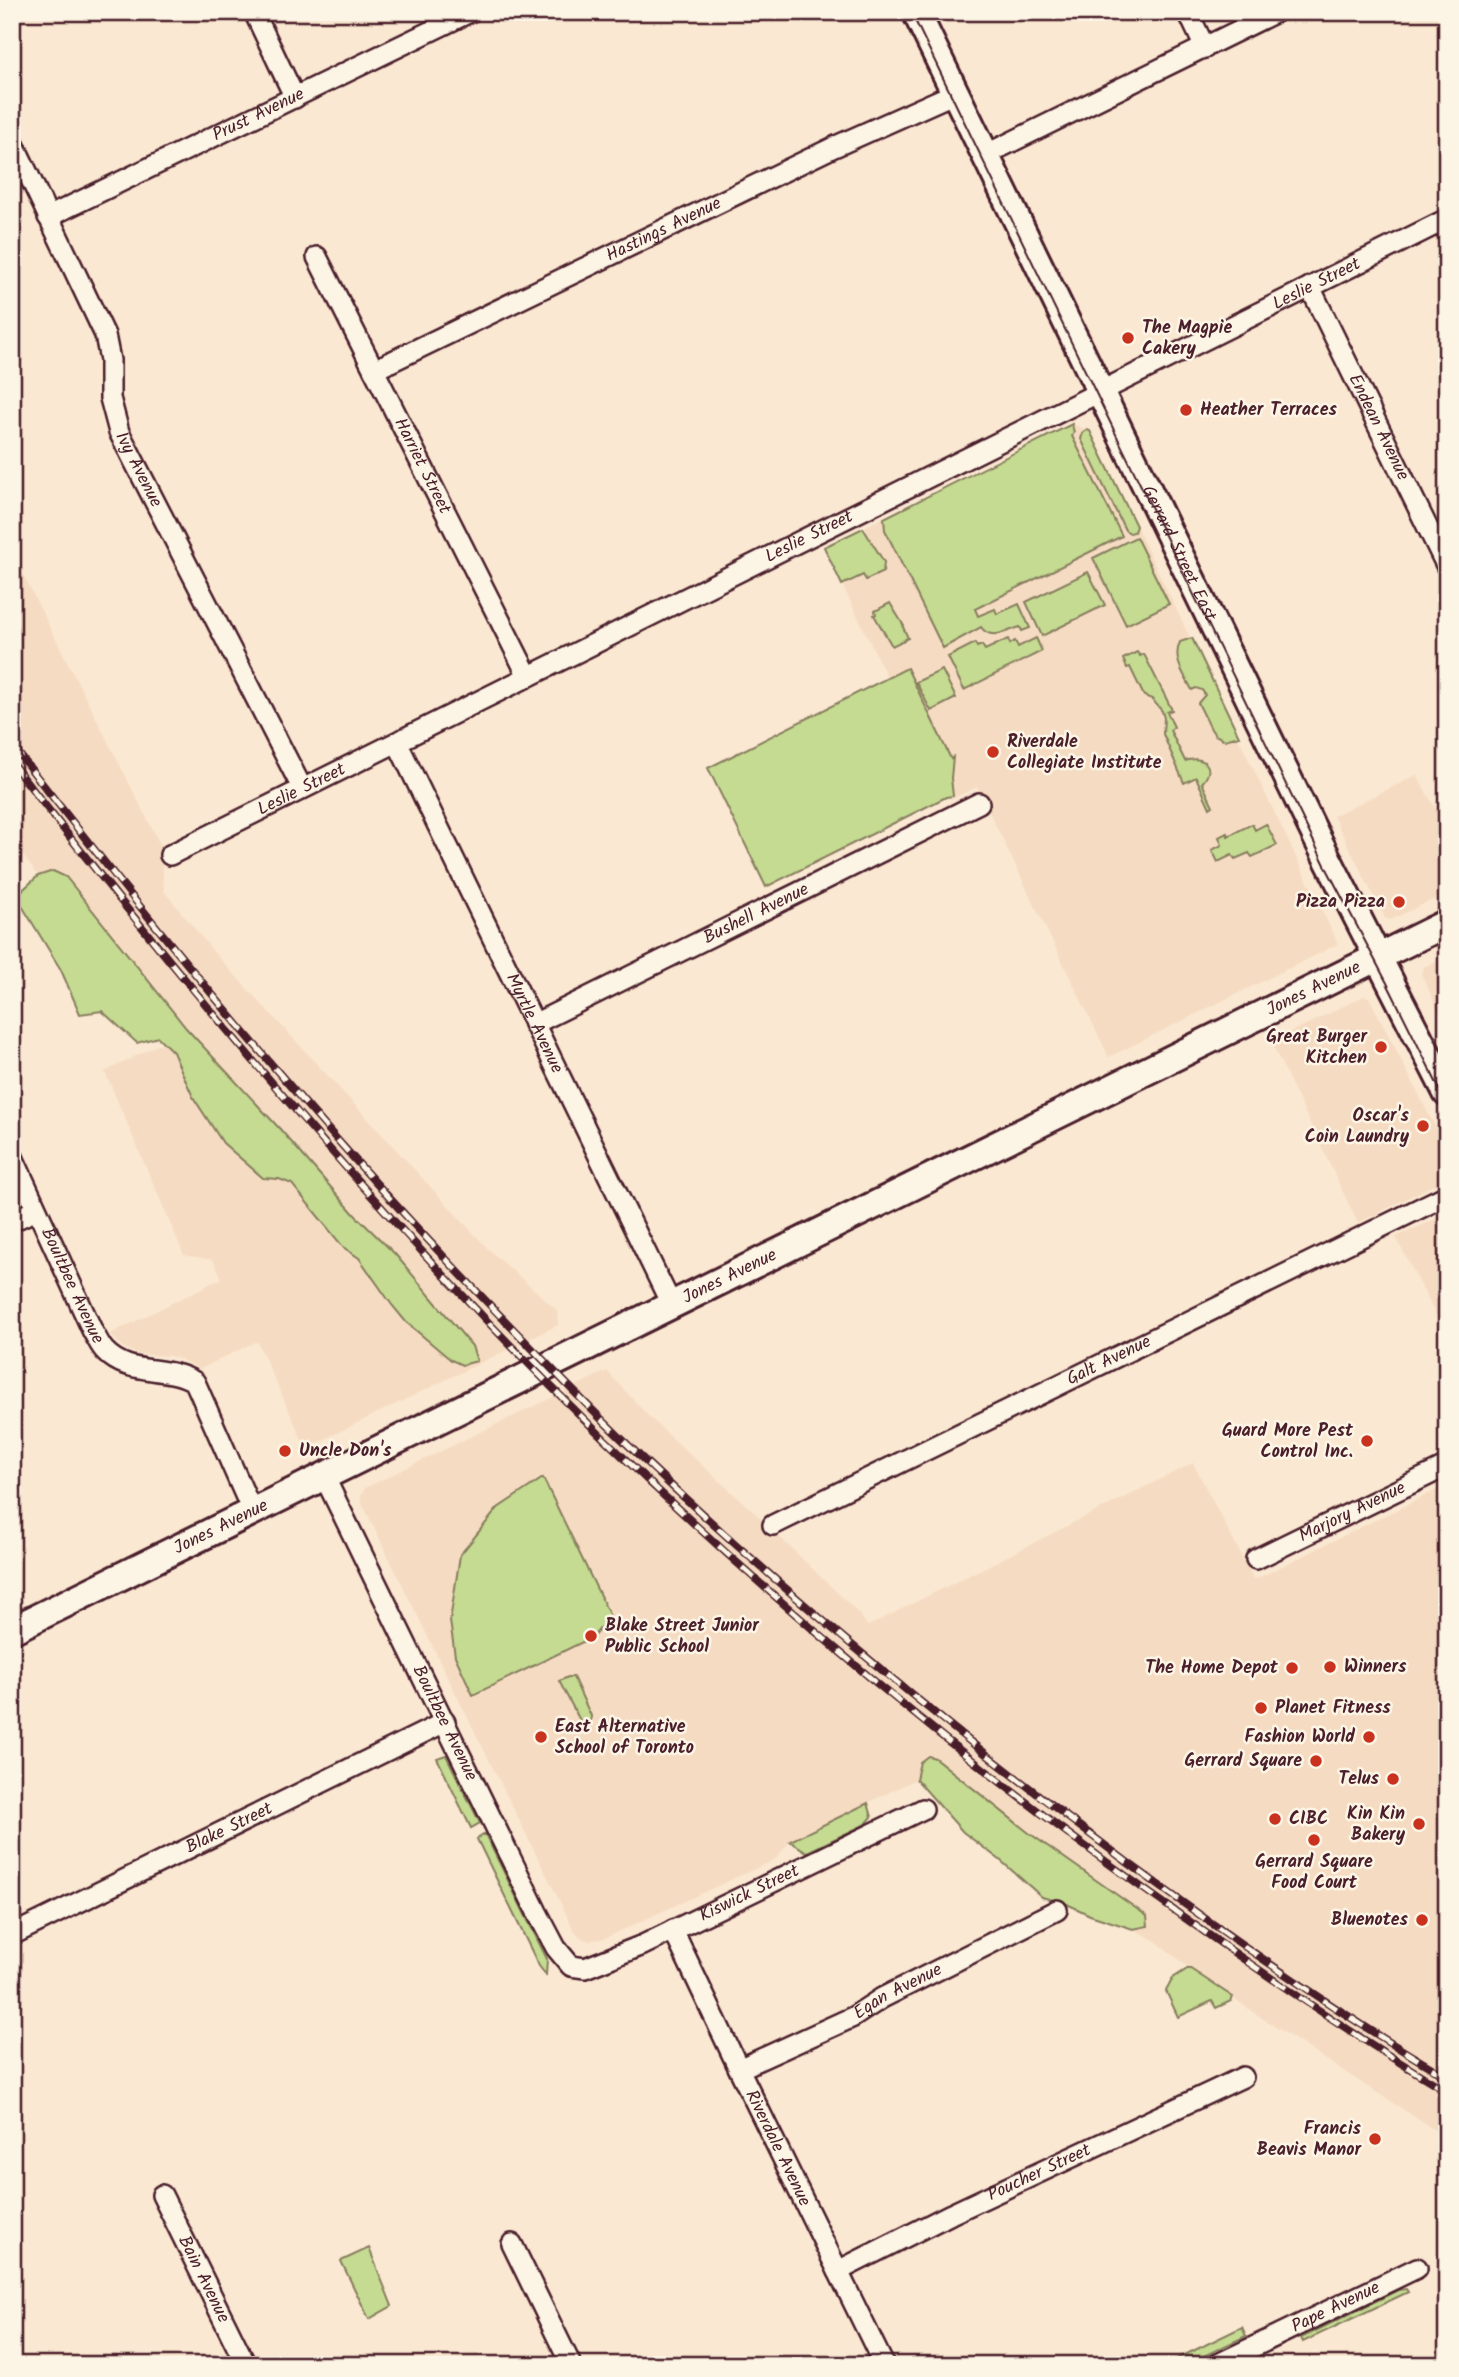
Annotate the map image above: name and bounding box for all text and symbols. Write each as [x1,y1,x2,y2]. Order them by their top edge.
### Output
street label: Prust Avenue [207,80,309,149]
street label: Hastings Avenue [601,189,727,270]
street label: Leslie Street [1268,249,1367,318]
place label: The Magpie Cakery [1142,314,1232,364]
marker: The Magpie Cakery [1120,330,1136,346]
street label: Endean Avenue [1340,369,1417,485]
place label: Heather Terraces [1200,396,1338,425]
marker: Heather Terraces [1178,402,1194,418]
street label: Harriet Street [386,413,459,520]
street label: Ivy Avenue [107,427,170,513]
street label: Gerrard Street East [1134,481,1225,627]
street label: Leslie Street [760,502,859,571]
place label: Riverdale Collegiate Institute [1007,728,1162,778]
marker: Riverdale Collegiate Institute [985,744,1001,760]
street label: Leslie Street [252,755,352,824]
street label: Bushell Avenue [698,875,814,952]
place label: Pizza Pizza [1296,888,1385,917]
marker: Pizza Pizza [1391,894,1407,910]
street label: Jones Avenue [1261,953,1366,1024]
street label: Myrtle Avenue [497,968,571,1078]
place label: Great Burger Kitchen [1266,1023,1368,1073]
marker: Great Burger Kitchen [1373,1039,1389,1055]
place label: Oscar's Coin Laundry [1305,1102,1410,1152]
marker: Oscar's Coin Laundry [1415,1118,1431,1134]
street label: Boultbee Avenue [33,1223,112,1349]
street label: Jones Avenue [677,1241,782,1312]
street label: Galt Avenue [1062,1327,1156,1394]
place label: Guard More Pest Control Inc. [1222,1417,1354,1467]
marker: Guard More Pest Control Inc. [1359,1433,1375,1449]
place label: Uncle Don's [299,1437,392,1466]
marker: Uncle Don's [277,1443,293,1459]
street label: Marjory Avenue [1294,1474,1411,1551]
street label: Jones Avenue [169,1491,273,1563]
place label: Blake Street Junior Public School [605,1612,760,1662]
marker: Blake Street Junior Public School [583,1628,599,1644]
place label: Winners [1344,1653,1407,1682]
place label: The Home Depot [1145,1654,1279,1683]
marker: Winners [1322,1659,1338,1675]
street label: Boultbee Avenue [404,1660,485,1786]
marker: The Home Depot [1284,1660,1300,1676]
place label: Planet Fitness [1275,1694,1391,1723]
marker: Planet Fitness [1253,1700,1269,1716]
place label: East Alternative School of Toronto [555,1713,694,1763]
place label: Fashion World [1244,1723,1355,1752]
marker: East Alternative School of Toronto [533,1729,549,1745]
marker: Fashion World [1361,1729,1377,1745]
place label: Gerrard Square [1185,1747,1302,1776]
marker: Gerrard Square [1308,1753,1324,1769]
place label: Telus [1338,1765,1380,1794]
marker: Telus [1385,1771,1401,1787]
street label: Blake Street [181,1794,279,1862]
place label: Kin Kin Bakery [1347,1800,1406,1850]
place label: CIBC [1289,1805,1328,1834]
marker: CIBC [1267,1811,1283,1827]
marker: Kin Kin Bakery [1411,1816,1427,1832]
marker: Gerrard Square Food Court [1306,1832,1322,1848]
place label: Gerrard Square Food Court [1255,1848,1373,1898]
street label: Kiswick Street [694,1856,805,1930]
place label: Bluenotes [1331,1906,1409,1935]
marker: Bluenotes [1414,1912,1430,1928]
street label: Egan Avenue [848,1956,947,2027]
street label: Riverdale Avenue [737,2085,819,2211]
place label: Francis Beavis Manor [1257,2115,1362,2165]
marker: Francis Beavis Manor [1367,2131,1383,2147]
street label: Poucher Street [983,2135,1097,2209]
street label: Bain Avenue [170,2231,237,2328]
street label: Pape Avenue [1287,2273,1385,2341]

